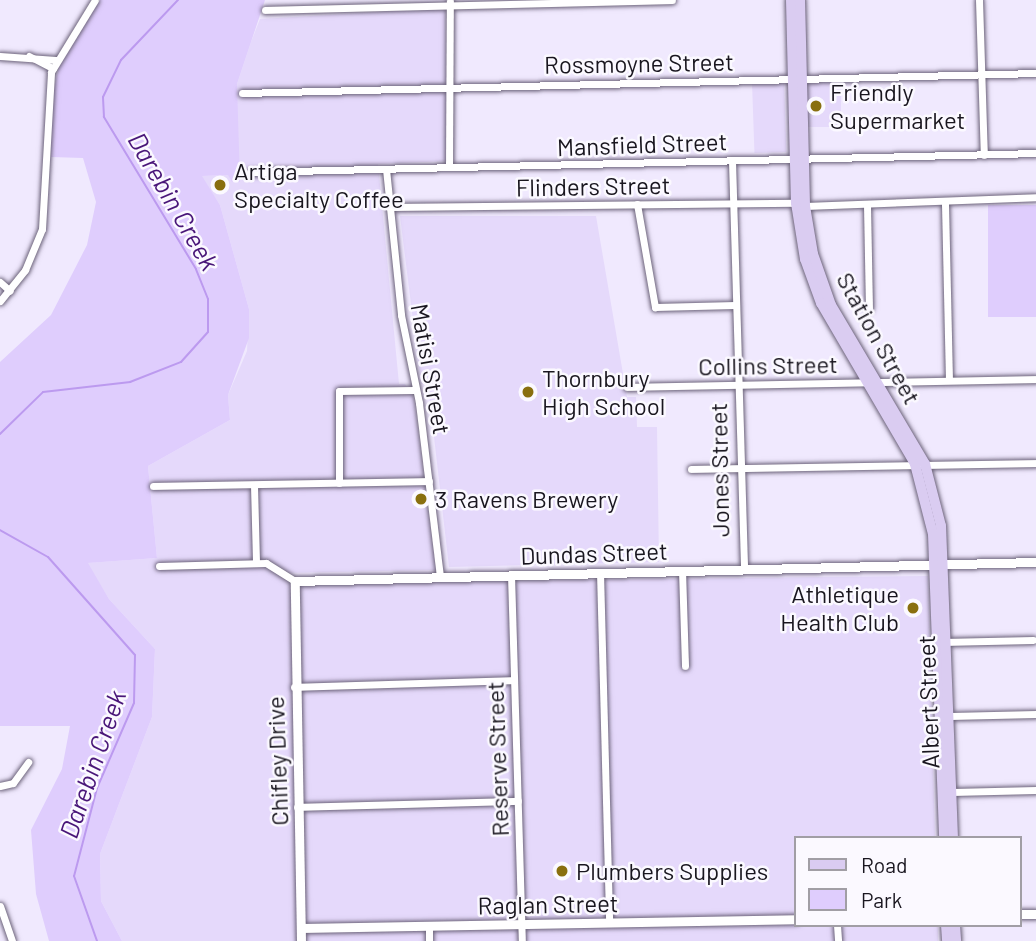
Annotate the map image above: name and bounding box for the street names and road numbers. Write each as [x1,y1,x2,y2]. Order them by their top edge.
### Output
street label: Rossmoyne Street [544,47,734,79]
street label: Mansfield Street [556,127,728,161]
street label: Flinders Street [516,170,670,202]
street label: Station Street [831,267,927,409]
street label: Matisi Street [405,301,457,437]
street label: Collins Street [698,349,838,381]
street label: Jones Street [703,403,735,537]
street label: Dundas Street [520,536,668,570]
street label: Albert Street [911,635,945,769]
street label: Reserve Street [480,681,514,837]
street label: Chifley Drive [260,696,294,826]
street label: Raglan Street [477,888,619,920]

